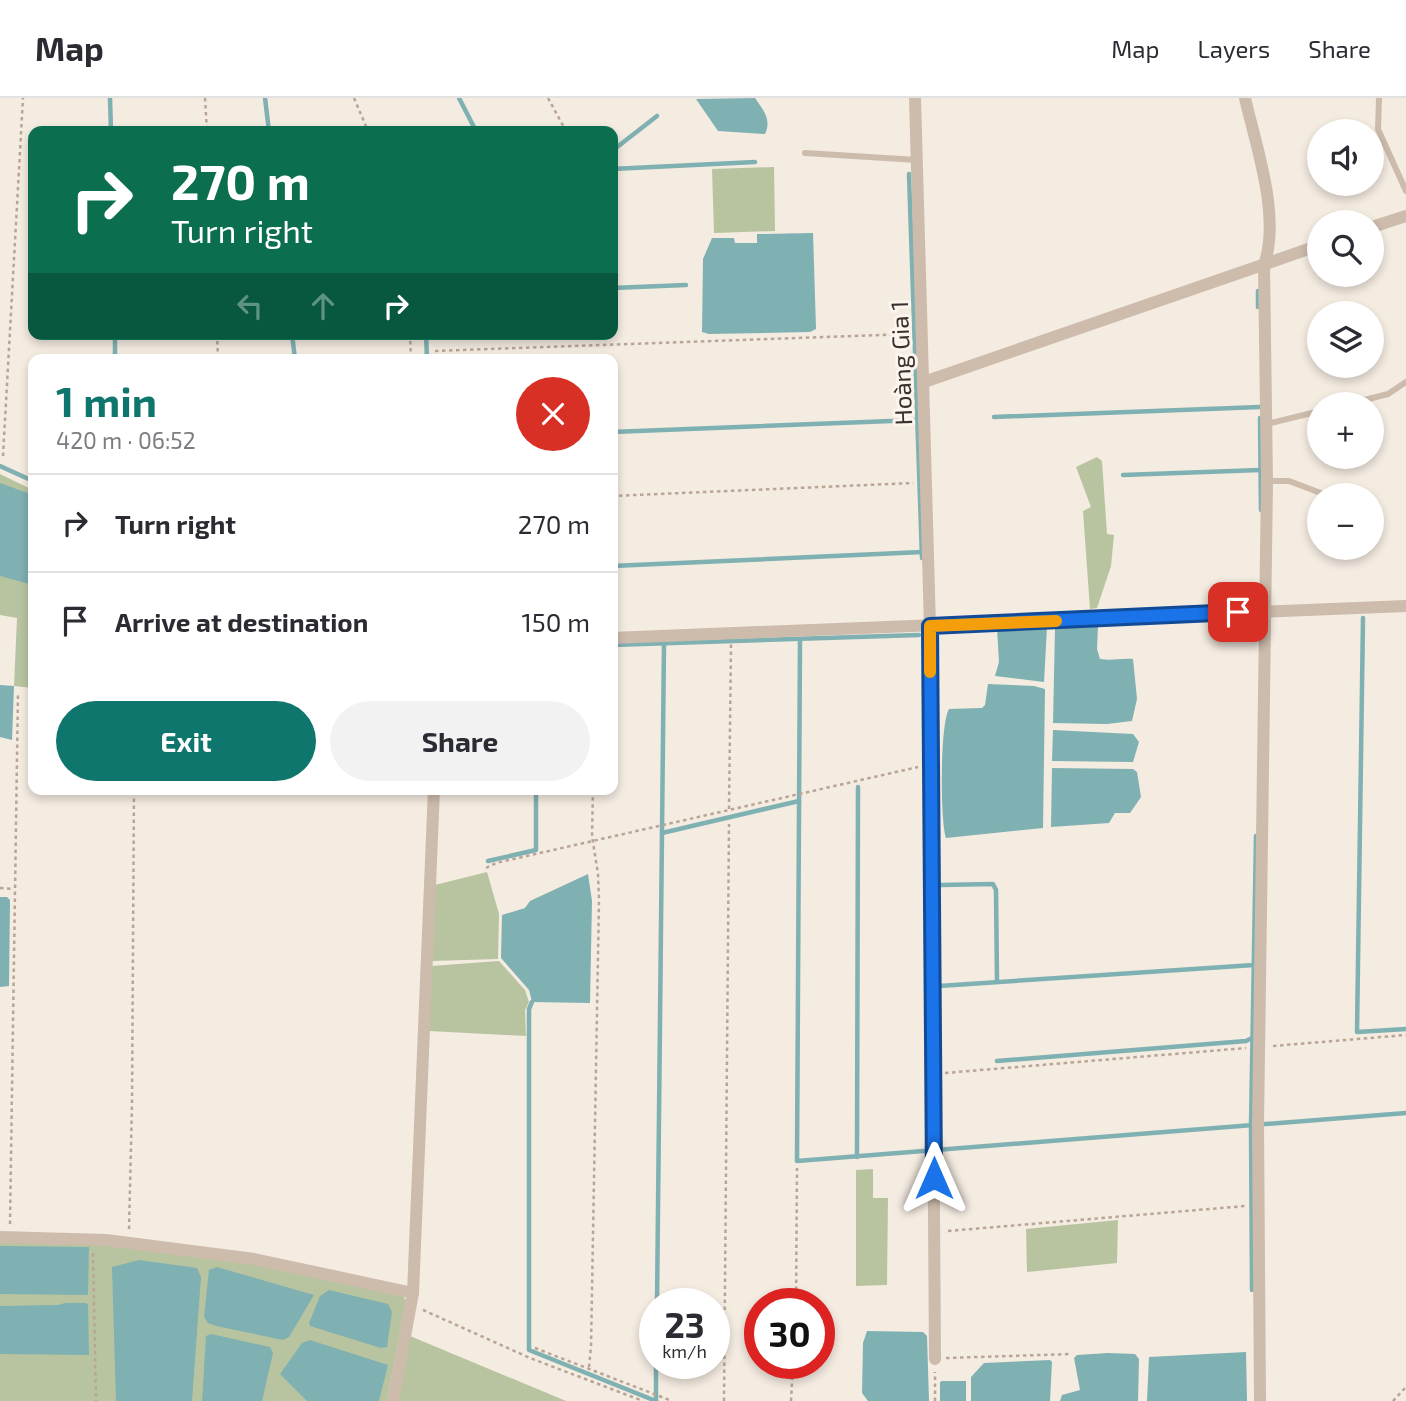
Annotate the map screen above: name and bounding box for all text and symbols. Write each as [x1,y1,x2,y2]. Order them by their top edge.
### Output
text: Map [35,28,104,68]
text: Map [1111,34,1159,63]
text: Layers [1197,34,1270,63]
text: Share [1308,34,1371,63]
map controls [1307,119,1384,560]
button: sound [1307,119,1384,196]
text: 270 m [171,151,310,210]
icon: right [56,154,147,245]
button: search [1307,210,1384,287]
text: Turn right [171,211,313,249]
icon: left [231,287,269,325]
icon: ahead [304,287,342,325]
icon: right [377,287,415,325]
street label: Hoàng Gia 1 [884,300,917,426]
button: layers [1307,301,1384,378]
text: 1 min [56,375,157,425]
button: close [516,377,590,451]
button: + [1307,392,1384,469]
text: 420 m · 06:52 [56,426,196,454]
button: − [1307,483,1384,560]
icon: right [56,504,94,542]
text: Turn right [115,508,236,539]
text: 270 m [518,508,590,539]
pin [1208,582,1268,642]
icon: arrive [1219,593,1257,631]
icon: arrive [56,602,94,640]
text: Arrive at destination [115,606,368,637]
text: 150 m [521,606,590,637]
button: Exit [56,701,316,781]
button: Share [330,701,590,781]
position arrow [897,1141,971,1215]
speed limit sign: 30 [744,1288,835,1379]
text: 23 [664,1303,705,1345]
text: km/h [662,1340,707,1362]

